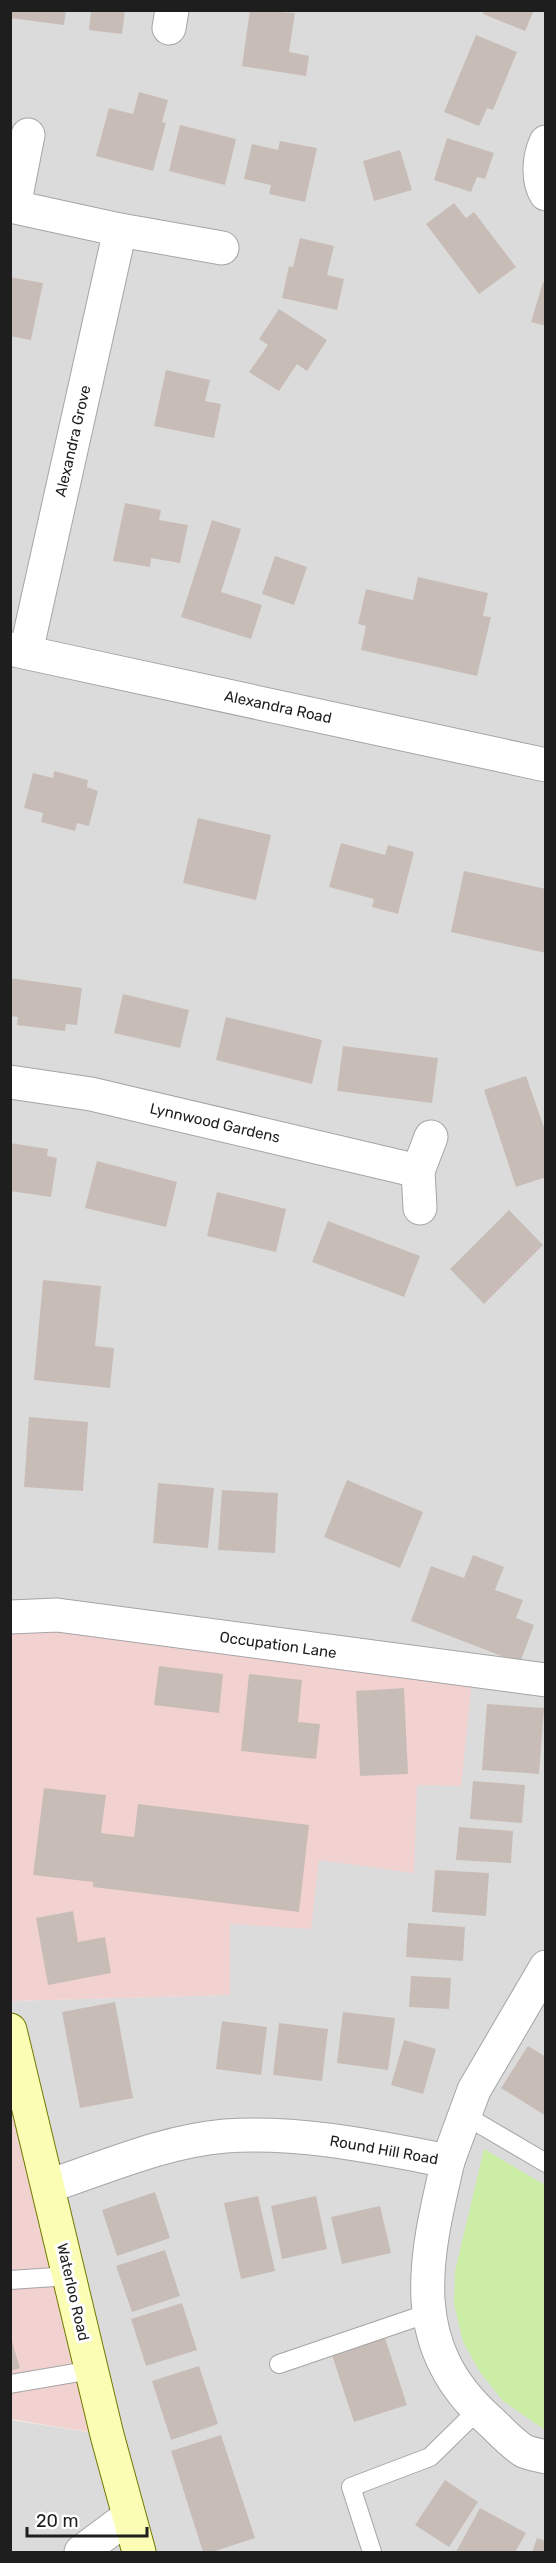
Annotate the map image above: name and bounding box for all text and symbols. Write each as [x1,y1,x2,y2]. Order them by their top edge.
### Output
street label: Alexandra Grove [51,383,95,499]
street label: Alexandra Road [223,687,333,727]
street label: Lynnwood Gardens [148,1099,282,1147]
street label: Occupation Lane [218,1628,338,1662]
street label: Round Hill Road [328,2132,440,2168]
street label: Waterloo Road [53,2241,93,2343]
scale bar [27,2500,147,2538]
text: 20 m [36,2510,78,2532]

